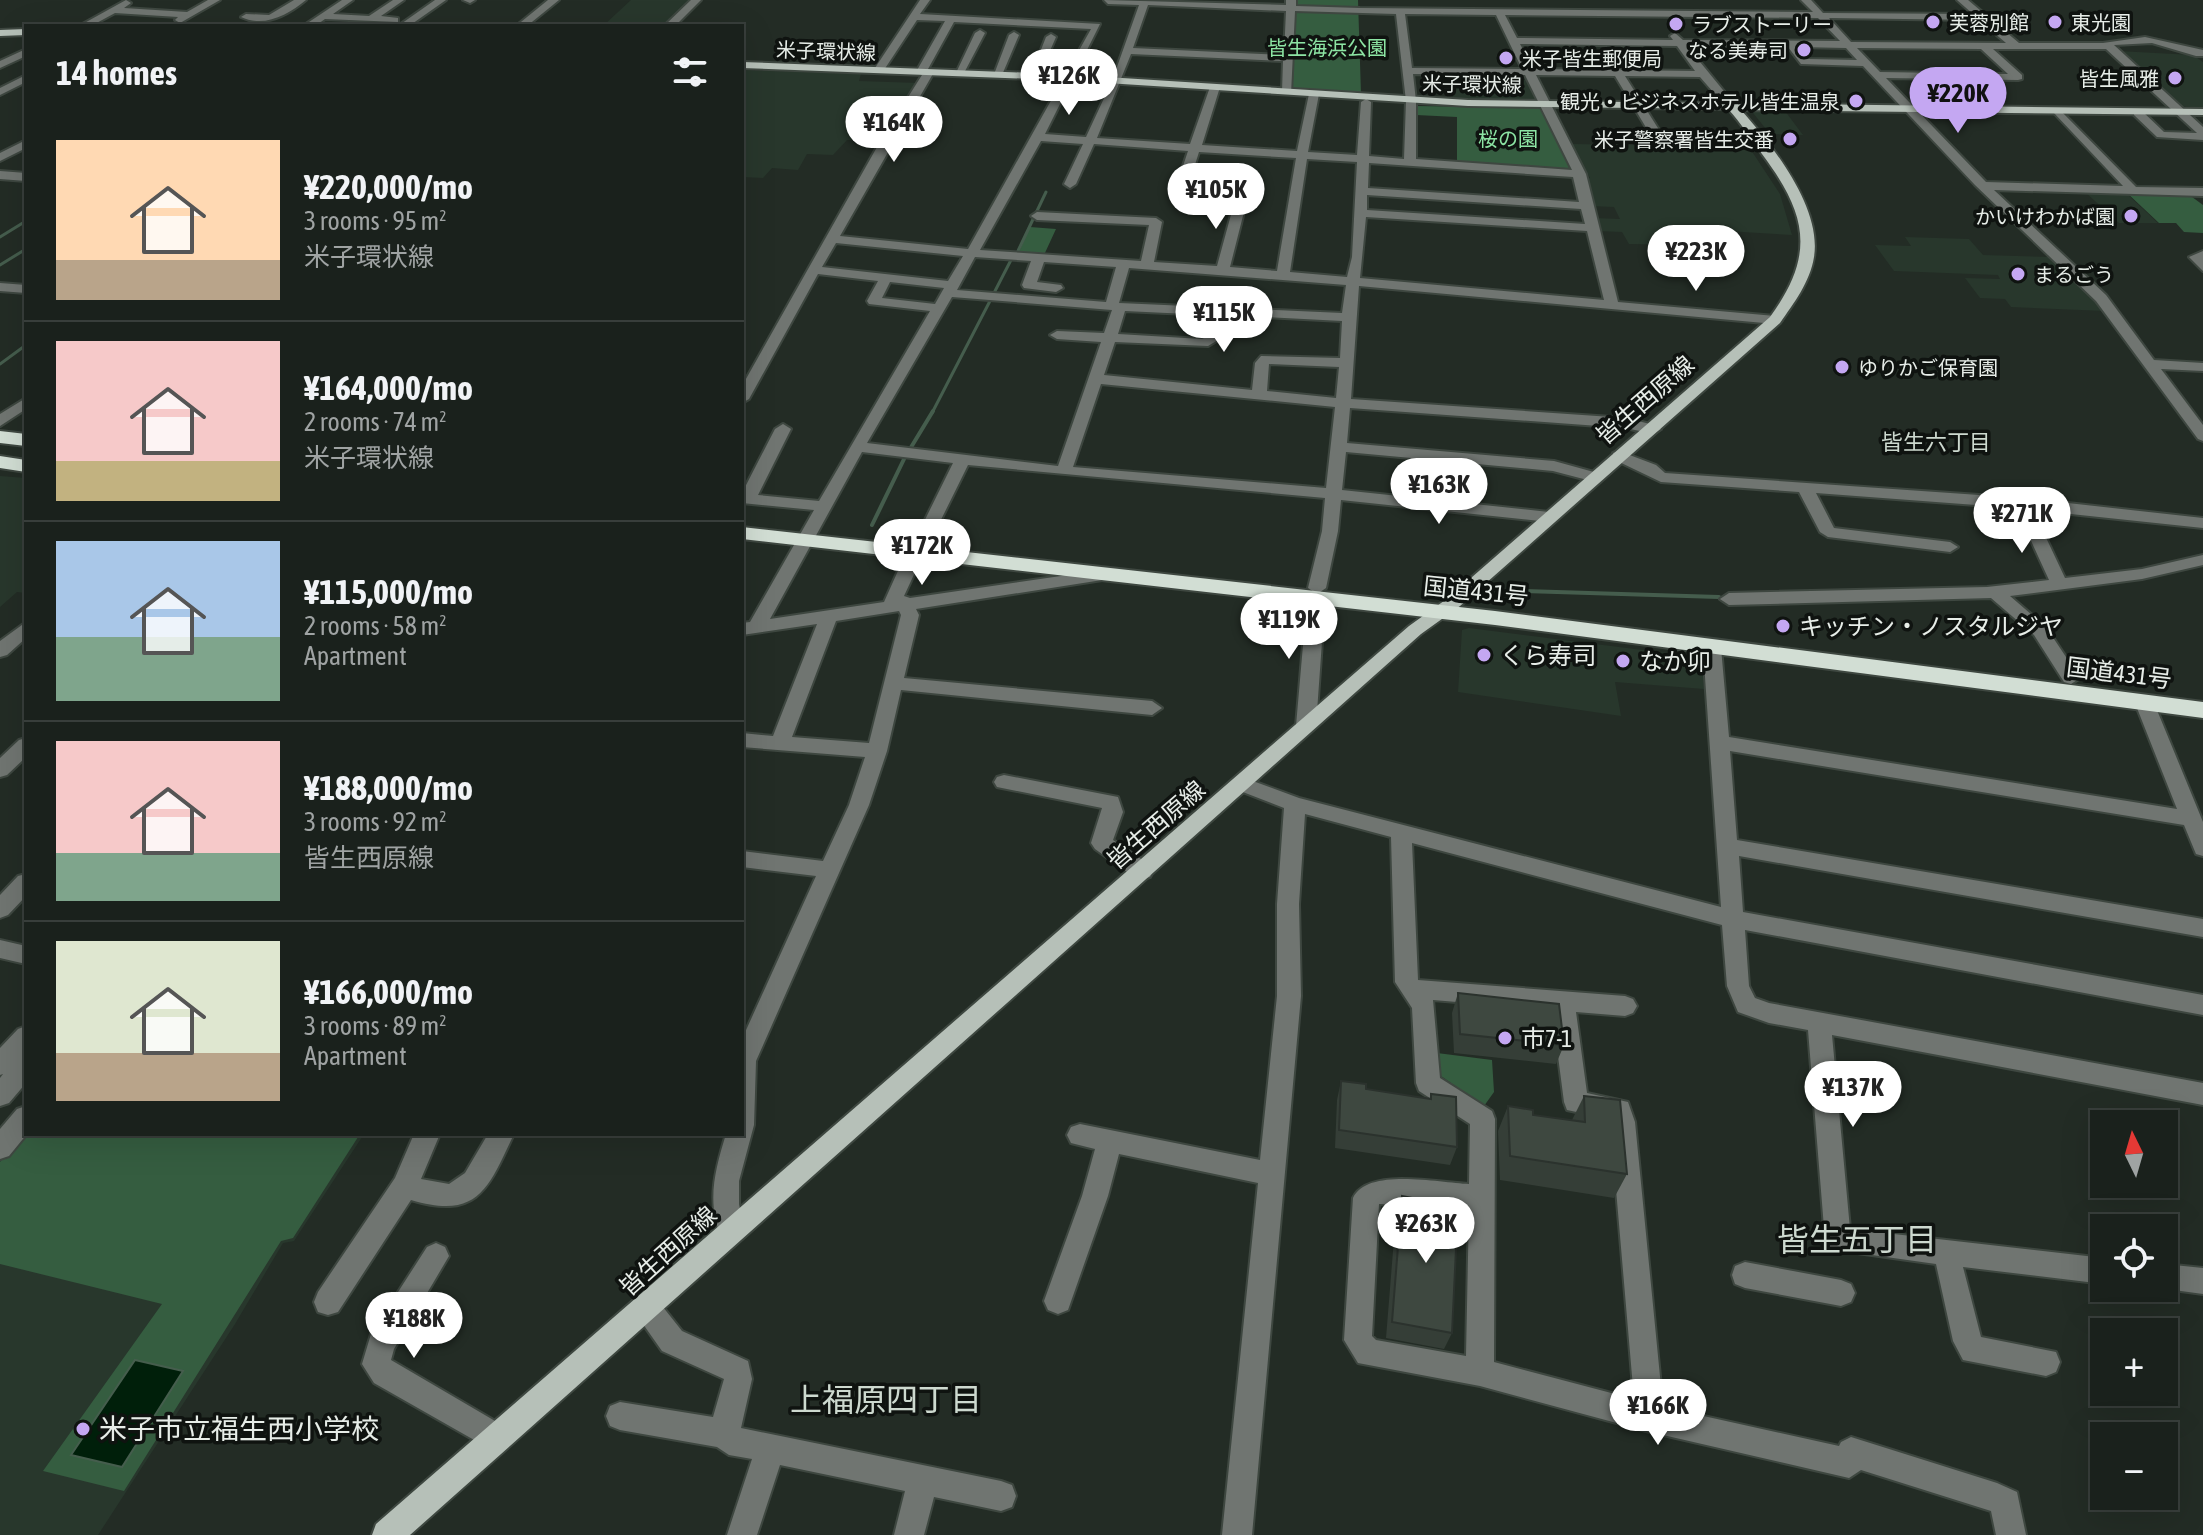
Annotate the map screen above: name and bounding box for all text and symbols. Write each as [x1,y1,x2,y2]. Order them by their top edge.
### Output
place label: 芙蓉別館 [1949,11,2029,34]
place label: 東光園 [2071,11,2131,34]
place label: ラブストーリー [1692,13,1832,36]
marker: 芙蓉別館 [1924,13,1942,31]
marker: 東光園 [2046,13,2064,31]
marker: ラブストーリー [1667,15,1685,33]
park label: 皆生海浜公園 [1267,36,1387,59]
street label: 米子環状線 [776,38,876,64]
place label: なる美寿司 [1688,39,1788,62]
marker: なる美寿司 [1795,41,1813,59]
place label: 米子皆生郵便局 [1522,47,1662,70]
pin: ¥126K [1013,49,1125,117]
marker: 米子皆生郵便局 [1497,49,1515,67]
icon: filters [668,50,712,94]
text: 14 homes [56,53,177,92]
text: ¥126K [1039,60,1099,90]
pin: ¥220K [1902,67,2014,135]
place label: 皆生風雅 [2079,67,2159,90]
marker: 皆生風雅 [2166,69,2184,87]
street label: 米子環状線 [1422,72,1522,96]
text: ¥220K [1928,78,1988,108]
place label: 観光・ビジネスホテル皆生温泉 [1560,90,1840,113]
marker: 観光・ビジネスホテル皆生温泉 [1847,92,1865,110]
pin: ¥164K [838,96,950,164]
text: ¥164K [864,107,924,137]
park label: 桜の園 [1478,127,1538,150]
place label: 米子警察署皆生交番 [1594,128,1774,151]
marker: 米子警察署皆生交番 [1781,130,1799,148]
pin: ¥105K [1160,163,1272,231]
text: ¥220,000/mo [304,167,473,206]
icon: home [120,172,216,268]
text: ¥105K [1186,174,1246,204]
place label: かいけわかば園 [1975,205,2115,228]
text: 3 rooms · 95 m² [304,206,446,236]
marker: かいけわかば園 [2122,207,2140,225]
pin: ¥223K [1640,225,1752,293]
text: ¥223K [1666,236,1726,266]
text: 米子環状線 [304,242,434,272]
place label: まるごう [2034,263,2114,286]
marker: まるごう [2009,265,2027,283]
pin: ¥115K [1168,286,1280,354]
text: ¥115K [1194,297,1254,327]
street label: 皆生西原線 [1591,350,1699,450]
place label: ゆりかご保育園 [1858,356,1998,379]
marker: ゆりかご保育園 [1833,358,1851,376]
text: ¥164,000/mo [304,368,473,407]
icon: home [120,373,216,469]
text: 2 rooms · 74 m² [304,407,446,437]
district label: 皆生六丁目 [1881,429,1991,455]
text: 米子環状線 [304,443,434,473]
pin: ¥163K [1383,458,1495,526]
text: ¥163K [1409,469,1469,499]
pin: ¥271K [1966,487,2078,555]
text: ¥271K [1992,498,2052,528]
pin: ¥172K [866,519,978,587]
text: ¥172K [892,530,952,560]
text: ¥115,000/mo [304,572,473,611]
street label: 国道431号 [1422,572,1530,610]
icon: home [120,573,216,669]
pin: ¥119K [1233,593,1345,661]
text: ¥119K [1259,604,1319,634]
text: 2 rooms · 58 m² [304,611,446,641]
place label: キッチン・ノスタルジヤ [1799,613,2063,640]
marker: キッチン・ノスタルジヤ [1774,617,1792,635]
text: Apartment [304,641,407,671]
place label: くら寿司 [1500,642,1596,669]
marker: くら寿司 [1475,646,1493,664]
place label: なか卯 [1639,648,1711,675]
marker: なか卯 [1614,652,1632,670]
street label: 国道431号 [2065,653,2173,693]
text: ¥188,000/mo [304,768,473,807]
icon: home [120,773,216,869]
street label: 皆生西原線 [1102,775,1210,875]
text: 3 rooms · 92 m² [304,807,446,837]
text: 皆生西原線 [304,843,434,873]
text: ¥166,000/mo [304,972,473,1011]
icon: home [120,973,216,1069]
text: 3 rooms · 89 m² [304,1011,446,1041]
place label: 市7-1 [1521,1025,1572,1052]
marker: 市7-1 [1496,1029,1514,1047]
text: Apartment [304,1041,407,1071]
pin: ¥137K [1797,1061,1909,1129]
text: ¥137K [1823,1072,1883,1102]
north arrow [2090,1110,2178,1198]
map controls [2090,1110,2178,1510]
pin: ¥263K [1370,1197,1482,1265]
street label: 皆生西原線 [614,1201,722,1301]
text: ¥263K [1396,1208,1456,1238]
button: locate [2090,1214,2178,1302]
district label: 皆生五丁目 [1777,1221,1937,1258]
pin: ¥188K [358,1292,470,1360]
text: ¥188K [384,1303,444,1333]
button: + [2090,1318,2178,1406]
pin: ¥166K [1602,1379,1714,1447]
district label: 上福原四丁目 [790,1381,982,1418]
text: ¥166K [1628,1390,1688,1420]
place label: 米子市立福生西小学校 [99,1413,379,1445]
marker: 米子市立福生西小学校 [74,1420,92,1438]
button: − [2090,1422,2178,1510]

